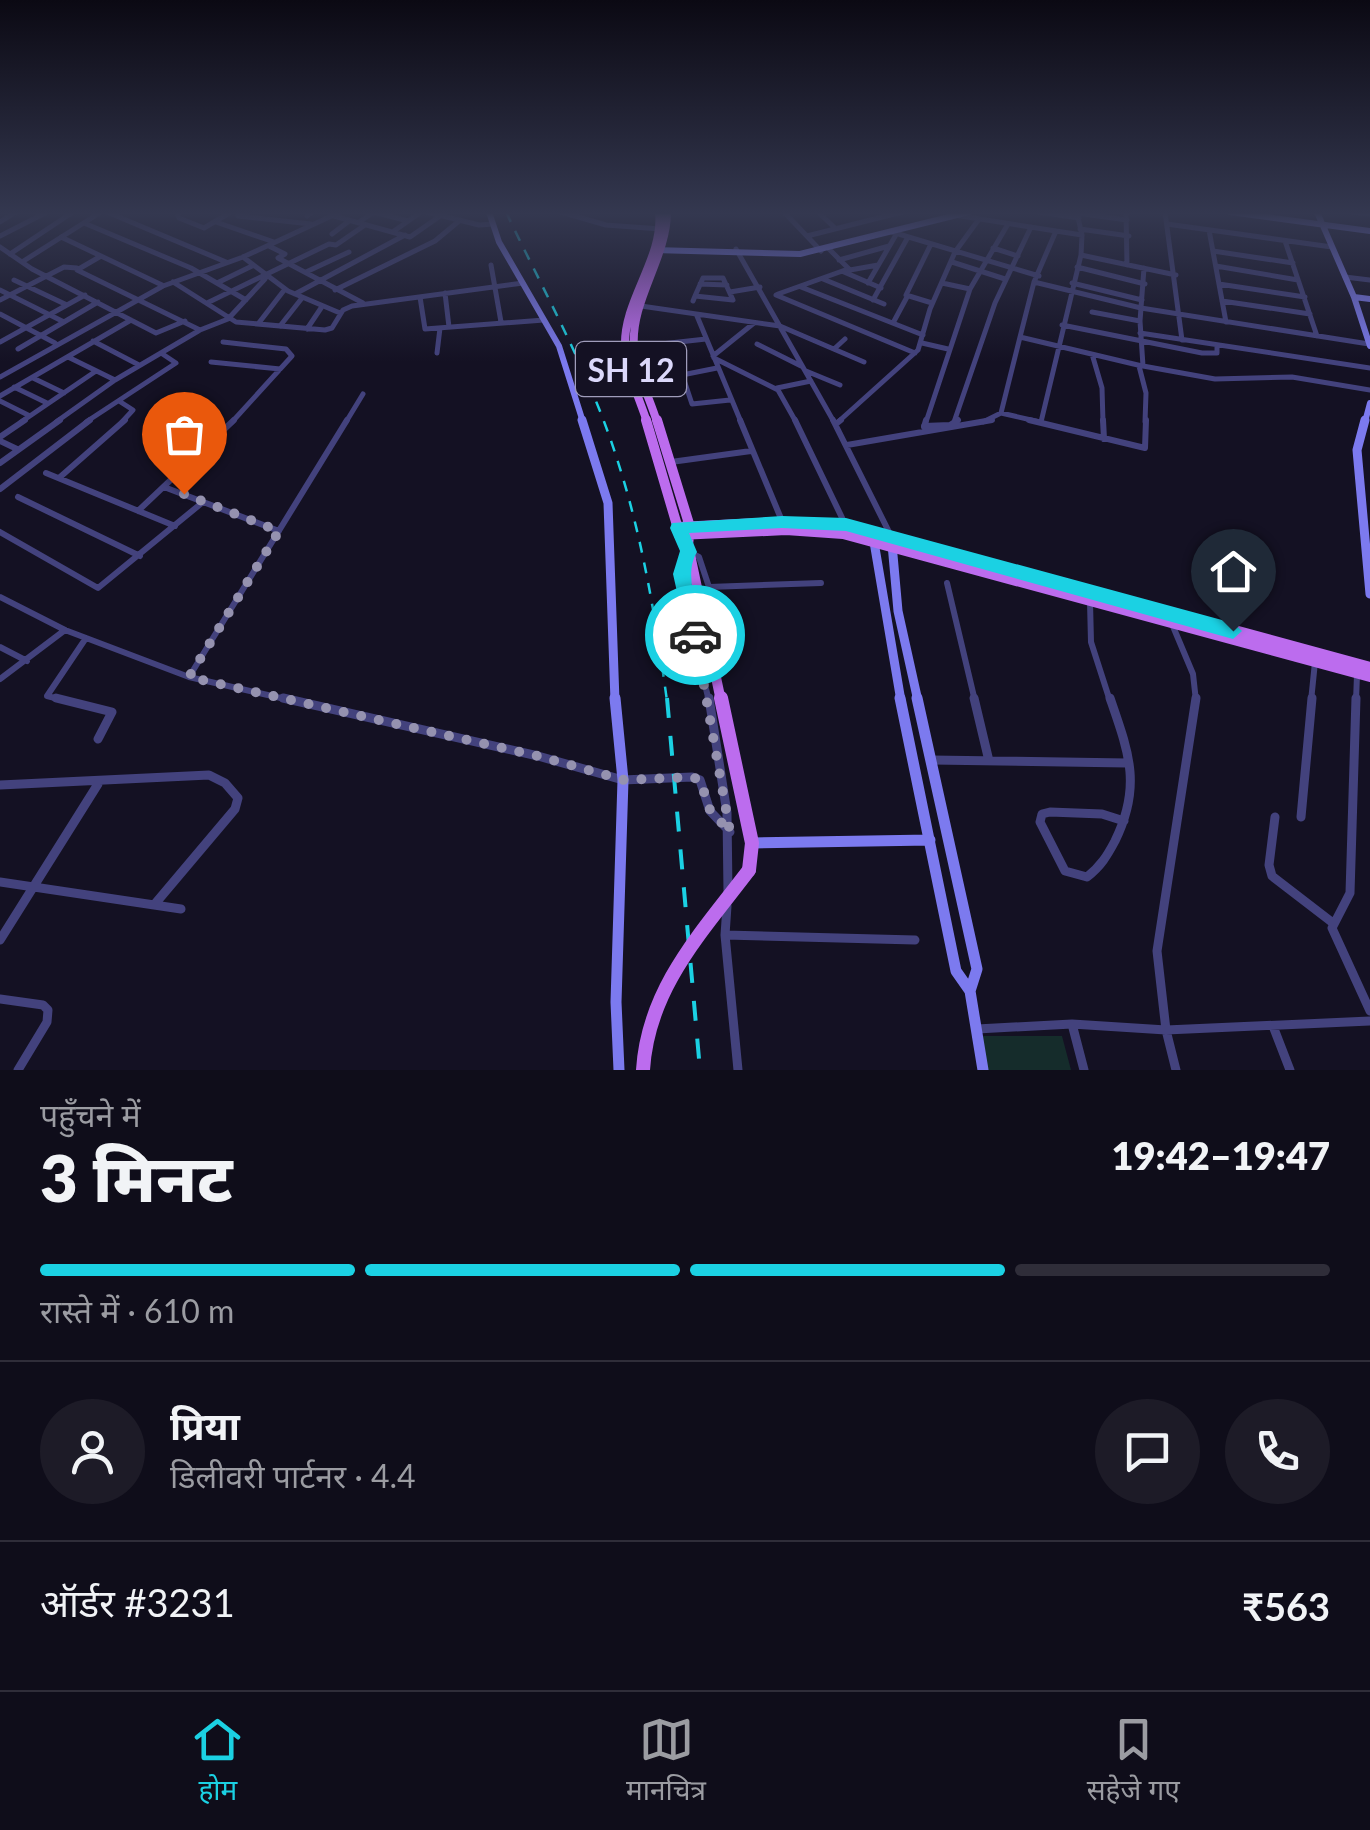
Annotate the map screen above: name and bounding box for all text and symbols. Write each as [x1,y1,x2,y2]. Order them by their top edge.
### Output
road number: SH 12 [576,342,686,396]
pin [142,392,227,495]
icon: bag [157,407,212,462]
pin [1191,529,1276,632]
icon: home [1206,544,1261,599]
courier [645,585,745,685]
icon: car [668,608,723,663]
text: पहुँचने में [40,1095,141,1134]
text: 19:42–19:47 [1111,1132,1330,1178]
text: 3 मिनट [40,1138,233,1216]
text: रास्ते में · 610 m [40,1291,234,1330]
button: person [40,1399,145,1504]
button: chat [1095,1399,1200,1504]
button: phone [1225,1399,1330,1504]
text: प्रिया [170,1402,240,1448]
text: डिलीवरी पार्टनर · 4.4 [170,1456,416,1495]
text: ऑर्डर #3231 [40,1579,235,1625]
text: ₹563 [1242,1583,1330,1629]
tab: होम [190,1712,245,1811]
tab: मानचित्र [626,1712,706,1811]
tab: सहेजे गए [1087,1712,1180,1811]

